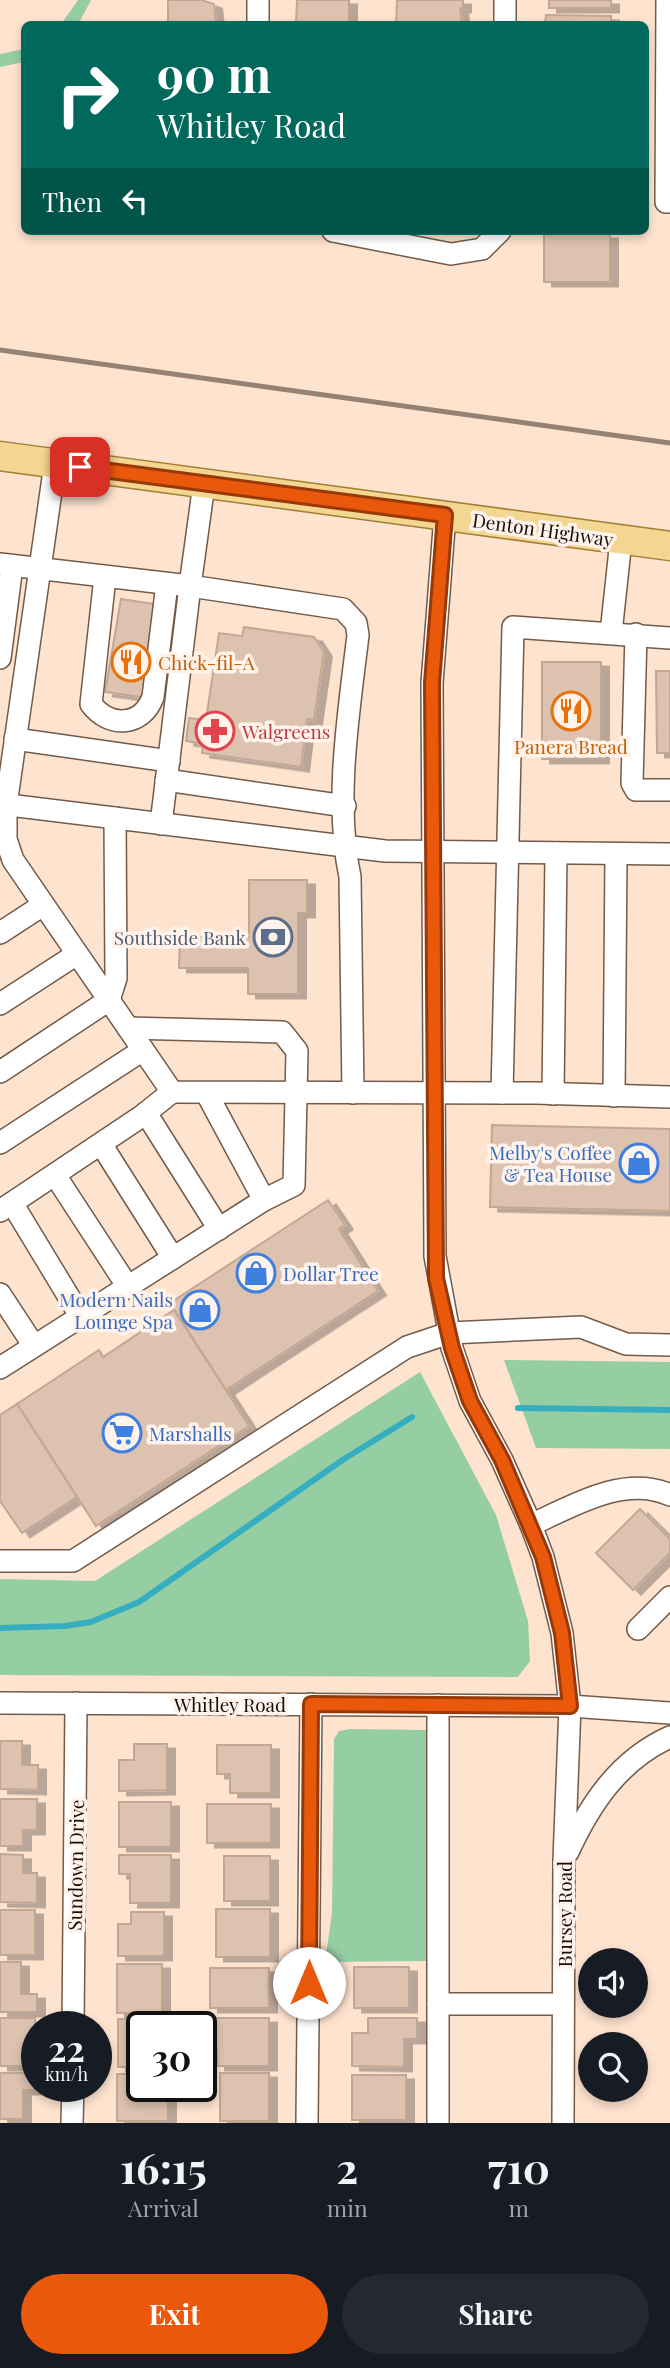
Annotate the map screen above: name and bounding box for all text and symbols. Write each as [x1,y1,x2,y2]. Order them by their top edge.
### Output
text: 90 m [157,40,271,105]
icon: right [42,49,133,140]
text: Whitley Road [157,103,346,146]
icon: left [116,182,154,220]
text: Then [42,184,102,219]
pin [50,437,110,497]
icon: arrive [61,448,99,486]
street label: Denton Highway [471,506,616,552]
restaurant icon: Chick-fil-A [110,641,152,683]
place label: Chick-fil-A [158,649,256,675]
restaurant icon: Panera Bread [550,690,592,732]
pharmacy icon: Walgreens [194,710,236,752]
place label: Walgreens [241,718,330,744]
place label: Panera Bread [514,733,628,759]
bank icon: Southside Bank [252,916,294,958]
place label: Southside Bank [114,924,247,950]
place label: Melby's Coffee & Tea House [489,1139,612,1187]
shop icon: Melby's Coffee & Tea House [618,1142,660,1184]
shop icon: Dollar Tree [235,1252,277,1294]
place label: Dollar Tree [283,1260,379,1286]
place label: Modern Nails Lounge Spa [59,1286,174,1334]
shop icon: Modern Nails Lounge Spa [179,1289,221,1331]
supermarket icon: Marshalls [101,1412,143,1454]
place label: Marshalls [149,1420,232,1446]
street label: Whitley Road [173,1691,286,1717]
street label: Sundown Drive [61,1799,89,1931]
street label: Bursey Road [551,1861,577,1967]
position arrow [272,1946,346,2020]
map controls [578,1948,648,2102]
button: sound [578,1948,648,2018]
speed limit sign: 30 [126,2011,217,2102]
text: 22 [48,2024,85,2071]
button: search [578,2032,648,2102]
text: km/h [45,2062,88,2086]
text: 16:15 [120,2139,207,2195]
text: 2 [336,2139,358,2195]
text: 710 [488,2139,550,2195]
text: Arrival [128,2192,199,2223]
text: min [327,2192,368,2223]
text: m [509,2192,529,2223]
button: Exit [21,2274,328,2354]
button: Share [342,2274,649,2354]

